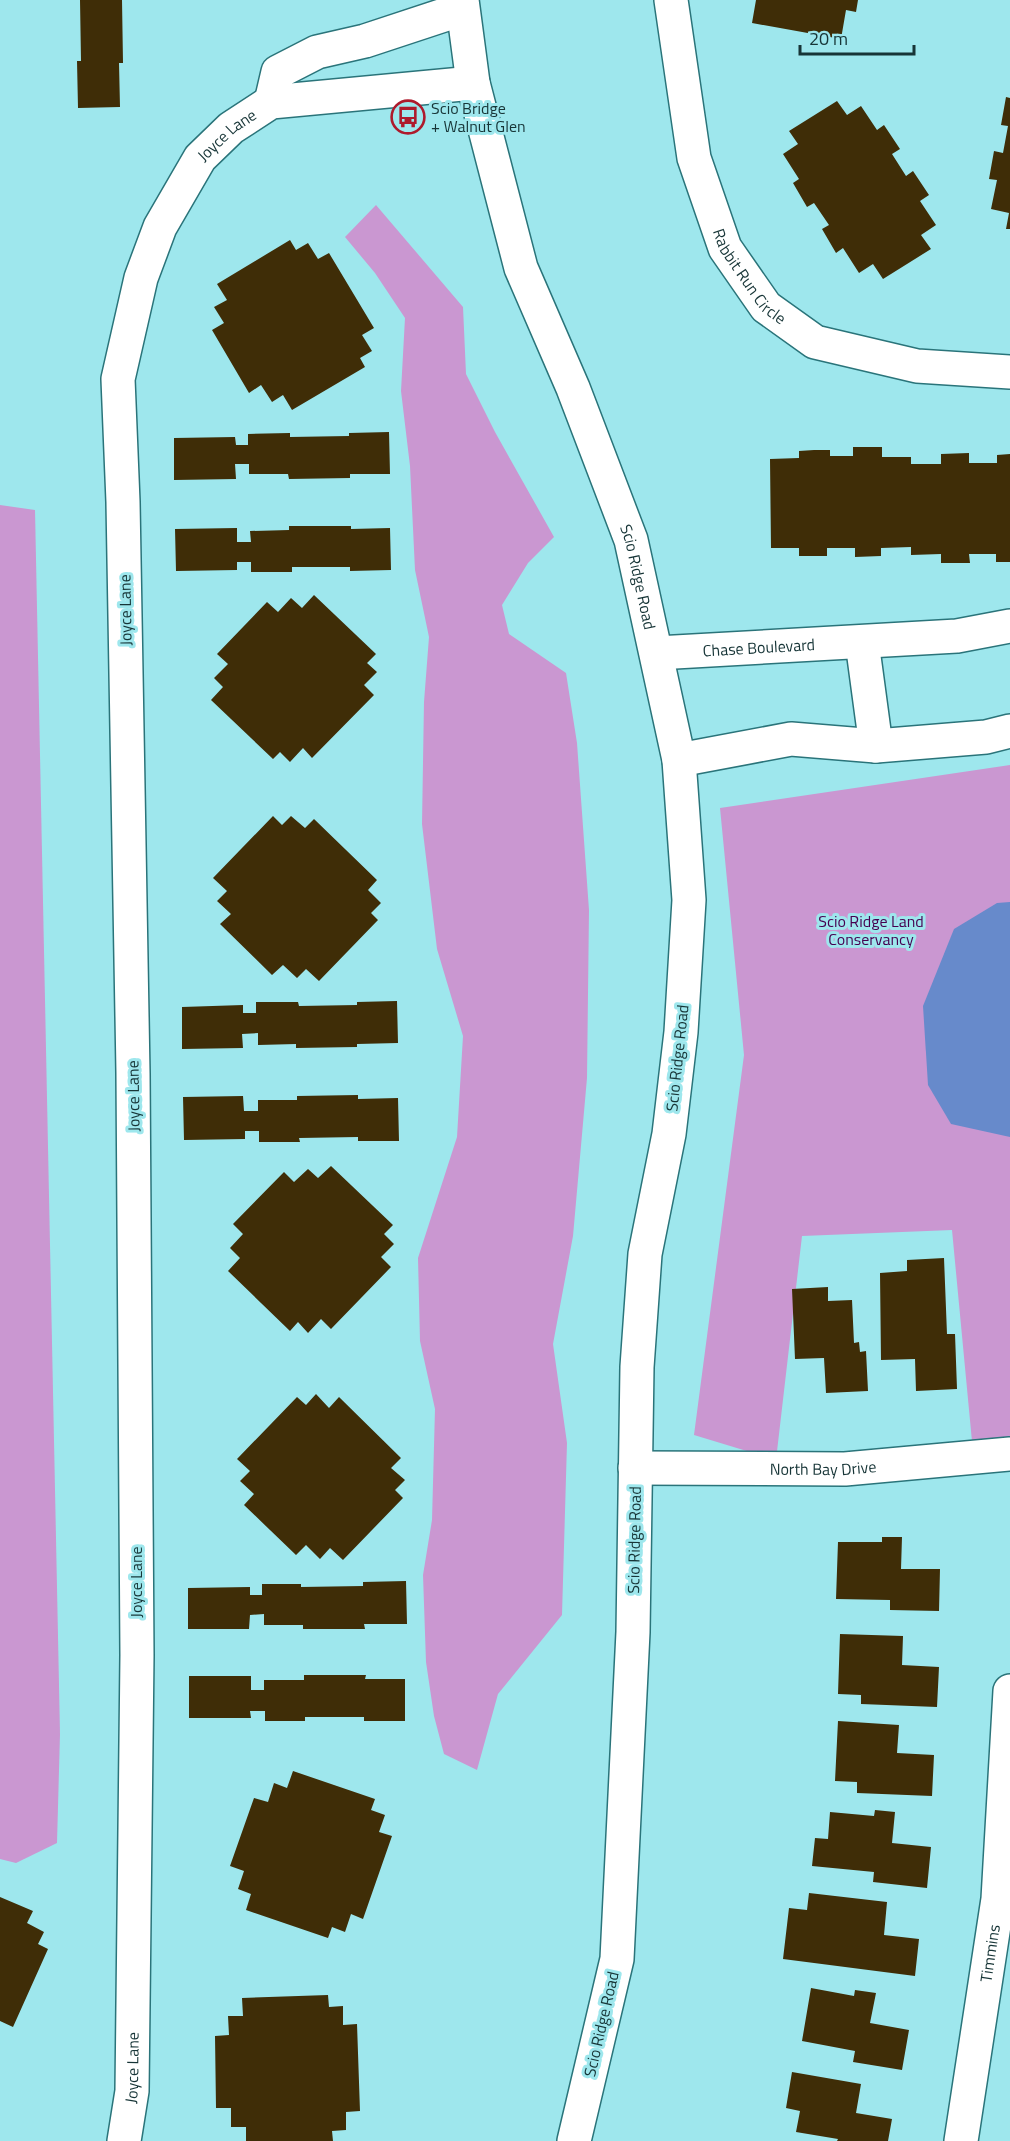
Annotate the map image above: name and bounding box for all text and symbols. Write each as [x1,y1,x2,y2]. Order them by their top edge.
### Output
scale bar [800,18,914,56]
text: 20 m [809,25,848,52]
place label: Scio Bridge + Walnut Glen [431,96,526,138]
bus stop icon: Scio Bridge + Walnut Glen [390,99,426,135]
street label: Joyce Lane [191,103,261,167]
street label: Rabbit Run Circle [707,225,791,330]
street label: Scio Ridge Road [614,521,662,632]
street label: Joyce Lane [112,574,138,646]
street label: Chase Boulevard [702,632,816,662]
park label: Scio Ridge Land Conservancy [818,909,924,951]
street label: Scio Ridge Road [659,1003,695,1113]
street label: Joyce Lane [120,1060,146,1132]
street label: North Bay Drive [770,1454,877,1481]
street label: Scio Ridge Road [621,1486,647,1594]
street label: Joyce Lane [124,1546,148,1618]
street label: Timmins [973,1923,1006,1984]
street label: Scio Ridge Road [577,1969,625,2079]
street label: Joyce Lane [118,2032,145,2105]

